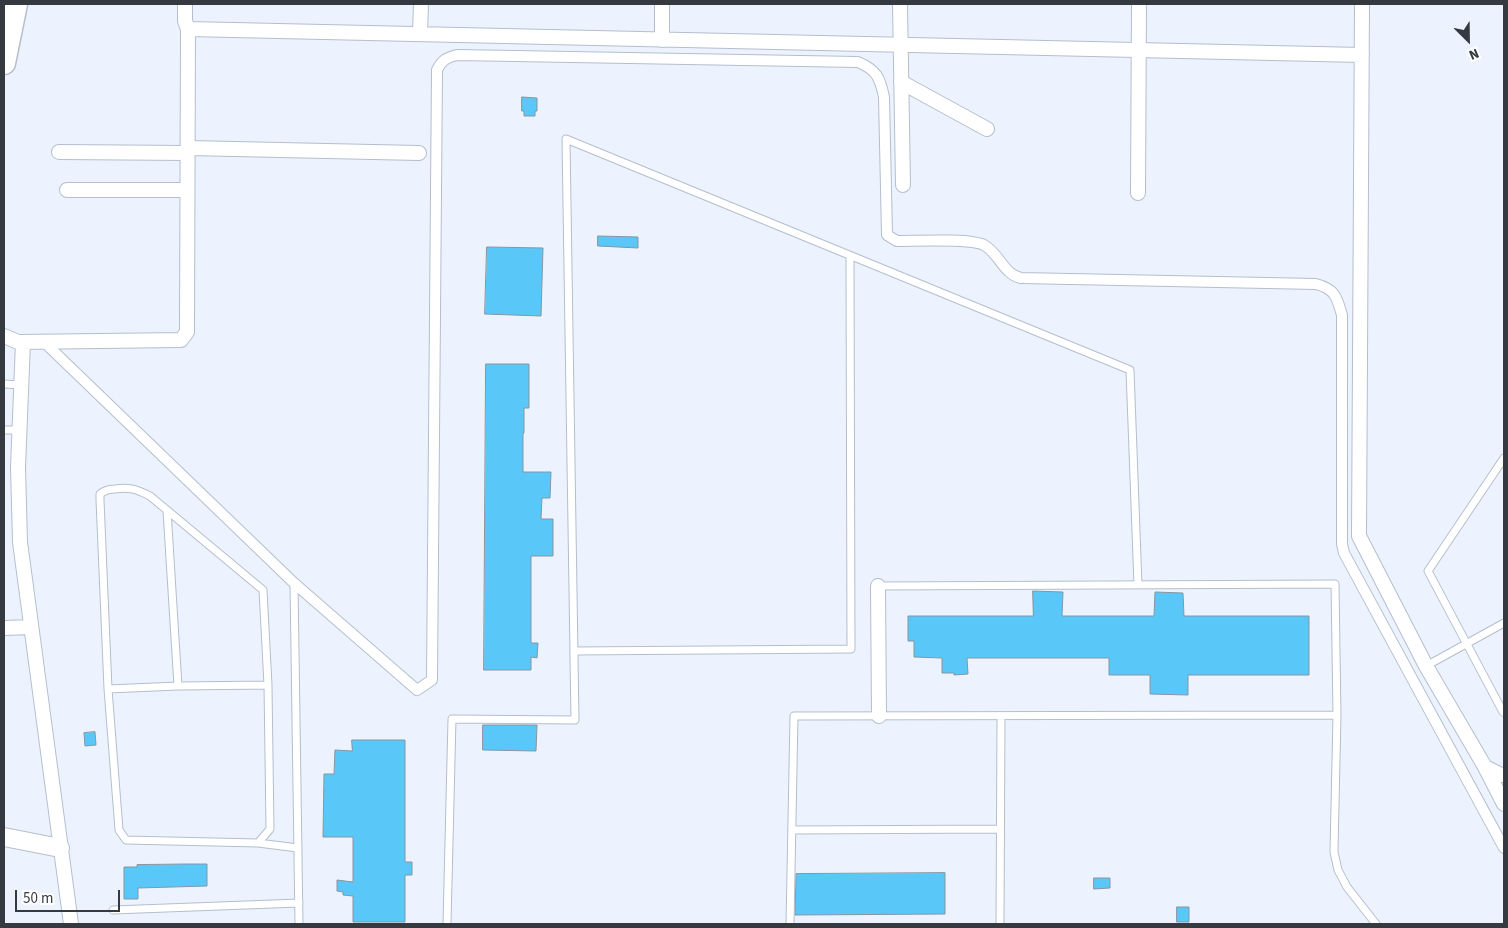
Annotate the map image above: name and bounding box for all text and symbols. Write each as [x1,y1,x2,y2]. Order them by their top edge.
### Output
north arrow [1443,15,1493,65]
text: N [1466,43,1482,65]
scale bar [18,880,122,912]
text: 50 m [23,888,53,909]

